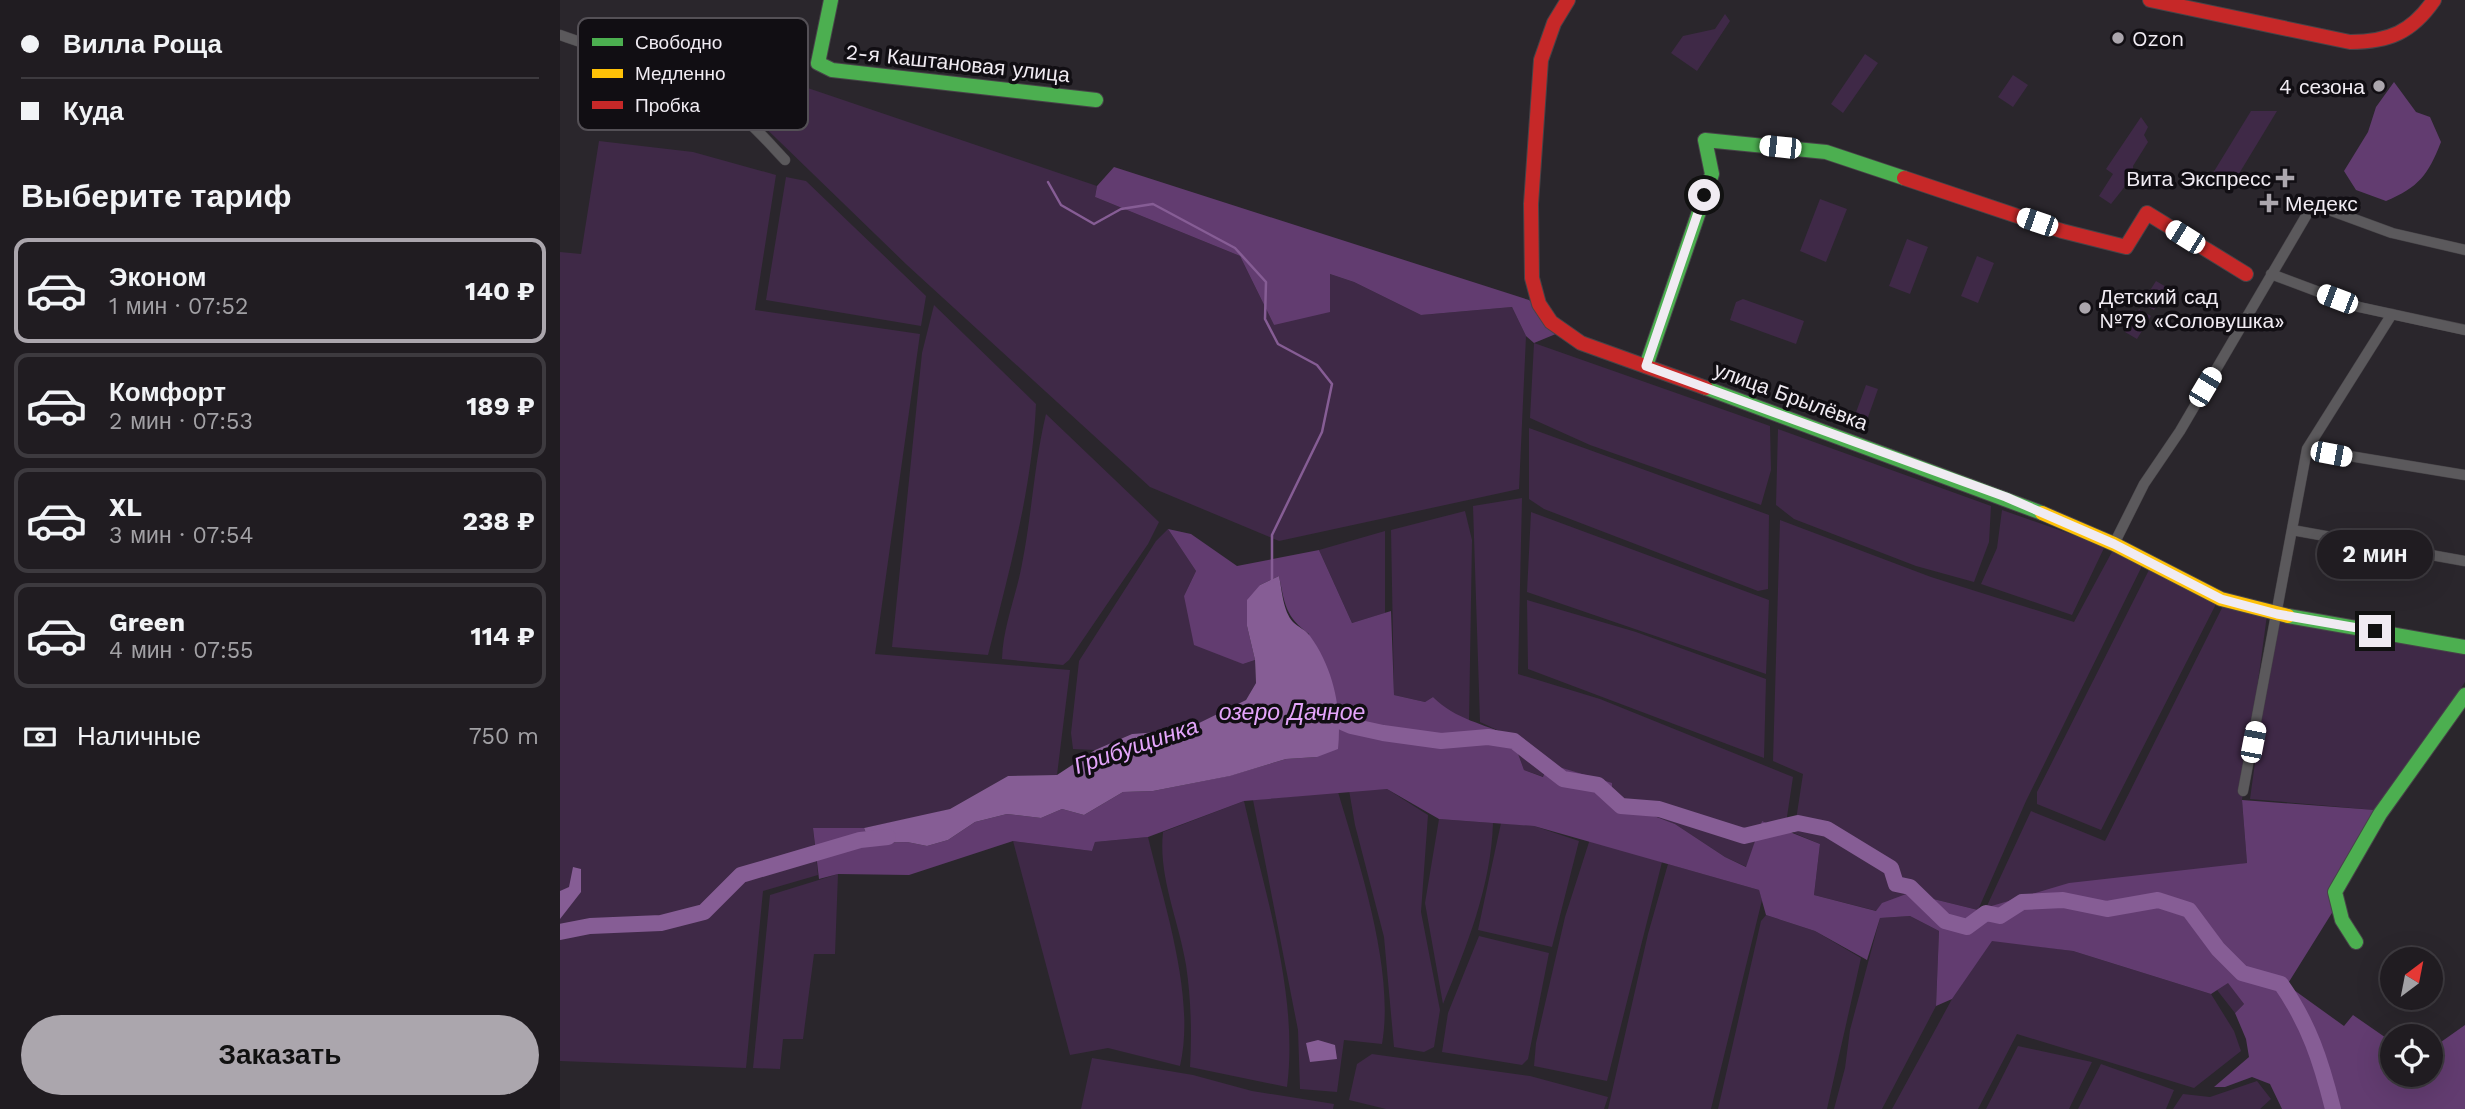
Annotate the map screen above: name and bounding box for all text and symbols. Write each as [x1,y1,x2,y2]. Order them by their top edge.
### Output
legend [578,18,808,130]
place label: Ozon [2132,26,2184,51]
text: Вилла Роща [63,29,222,59]
marker: Ozon [2110,30,2126,46]
text: Свободно [635,31,722,54]
street label: 2-я Каштановая улица [845,39,1072,87]
text: Медленно [635,62,725,85]
place label: 4 сезона [2279,74,2365,99]
marker: 4 сезона [2371,78,2387,94]
text: Пробка [635,94,700,117]
text: Куда [63,96,124,126]
car [1759,134,1802,160]
place label: Вита Экспресс [2126,166,2271,191]
marker: Вита Экспресс [2277,170,2293,186]
text: Выберите тариф [21,177,292,215]
route start [1688,179,1720,211]
place label: Медекс [2285,191,2358,216]
marker: Медекс [2259,193,2279,213]
car [2014,205,2061,239]
car [2162,217,2209,257]
icon: car [25,259,88,322]
text: Эконом [109,262,207,292]
text: 140 ₽ [465,276,535,306]
car [2314,282,2361,316]
place label: Детский сад №79 «Соловушка» [2099,284,2285,333]
text: 1 мин · 07:52 [109,293,248,320]
marker: Детский сад №79 «Соловушка» [2077,300,2093,316]
street label: улица Брылёвка [1711,357,1872,436]
car [2186,364,2225,410]
icon: car [25,374,88,437]
text: Комфорт [109,377,226,407]
text: 189 ₽ [466,391,535,421]
text: 2 мин · 07:53 [109,408,253,435]
car [2309,440,2354,468]
icon: car [25,489,88,552]
text: XL [109,492,142,522]
text: 238 ₽ [462,506,535,536]
text: 3 мин · 07:54 [109,522,254,549]
callout: 2 мин [2317,530,2433,578]
text: 2 мин [2342,541,2408,568]
icon: car [25,604,88,667]
text: Green [109,607,185,637]
route end [2359,615,2391,647]
text: 114 ₽ [470,621,535,651]
text: 4 мин · 07:55 [109,637,253,664]
water label: озеро Дачное [1219,699,1365,726]
water label: Грибущинка [1070,712,1202,780]
icon: cash [21,718,59,756]
car [2239,719,2268,765]
text: Наличные [77,721,201,751]
text: 750 m [469,723,539,750]
north arrow [2380,947,2443,1010]
map controls [2380,947,2443,1087]
button: Заказать [21,1015,539,1095]
button: locate [2380,1024,2443,1087]

